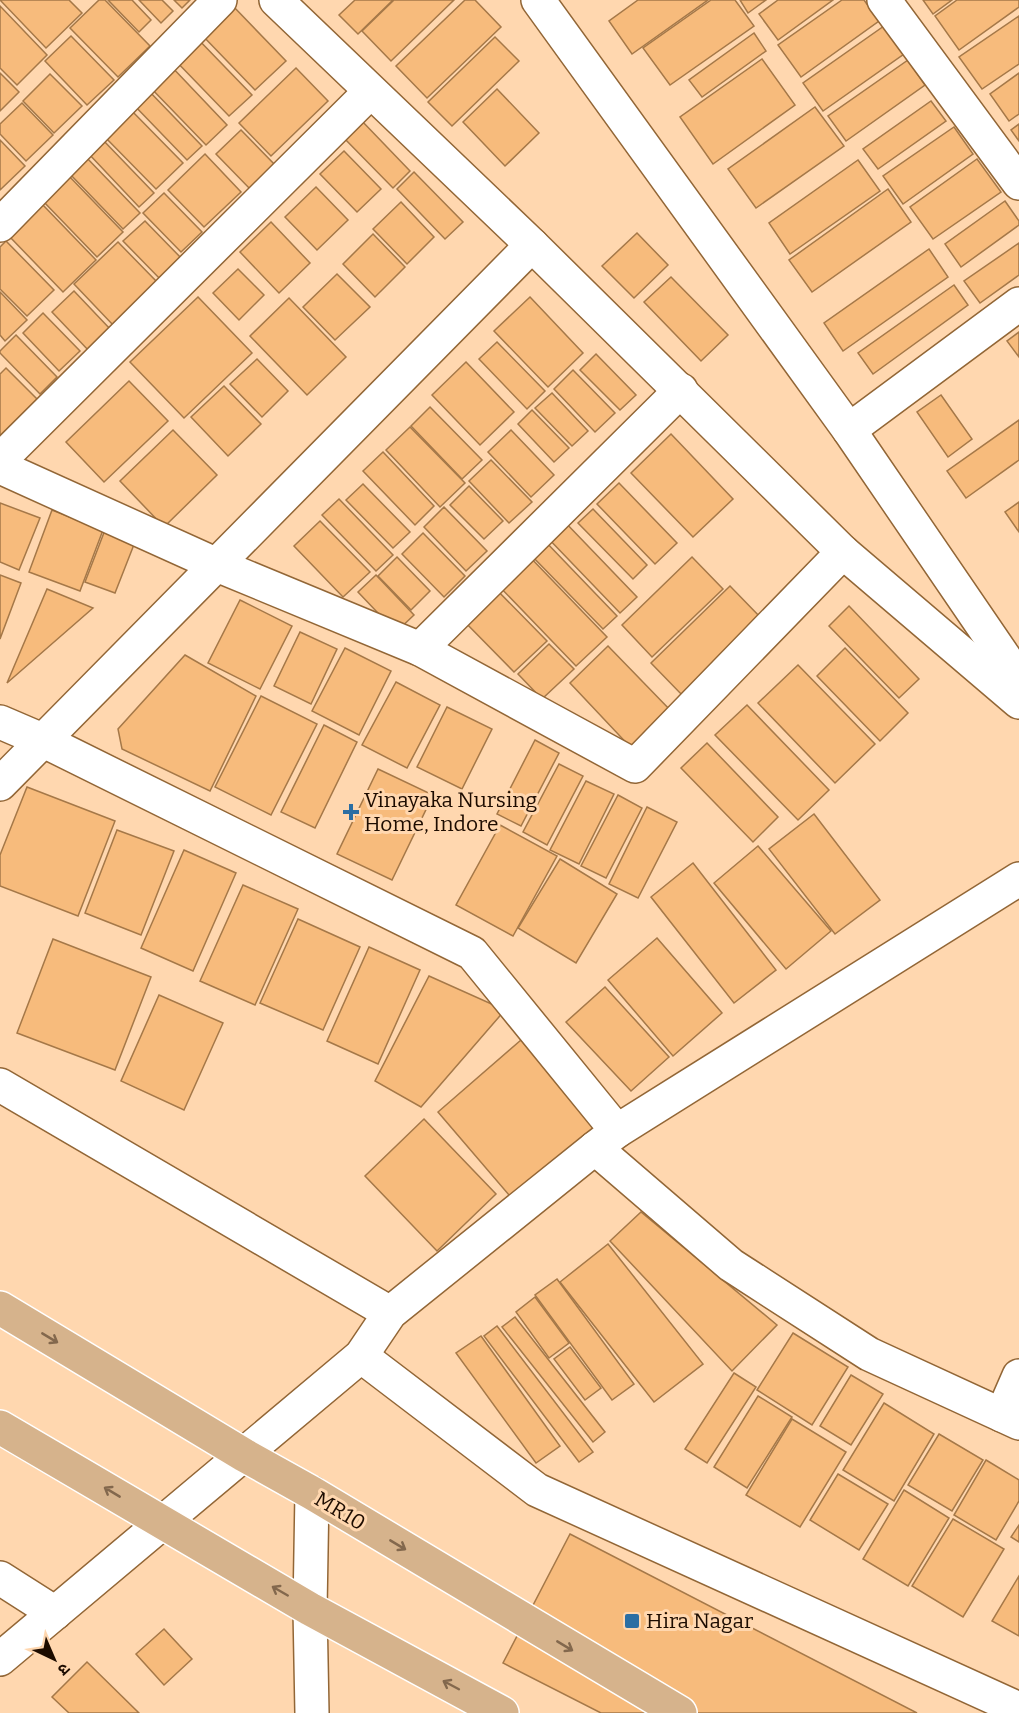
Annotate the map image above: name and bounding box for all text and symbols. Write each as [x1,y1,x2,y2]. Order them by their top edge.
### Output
place label: Vinayaka Nursing Home, Indore [364,787,537,837]
marker: Vinayaka Nursing Home, Indore [342,803,360,821]
one-way arrow [41,1332,58,1344]
one-way arrow [104,1486,121,1498]
street label: MR10 [310,1486,370,1536]
one-way arrow [389,1540,406,1552]
one-way arrow [272,1585,289,1597]
place label: Hira Nagar [646,1608,753,1634]
marker: Hira Nagar [623,1612,641,1630]
north arrow [24,1629,84,1689]
one-way arrow [556,1640,573,1652]
text: उ [54,1659,74,1680]
one-way arrow [442,1679,460,1690]

